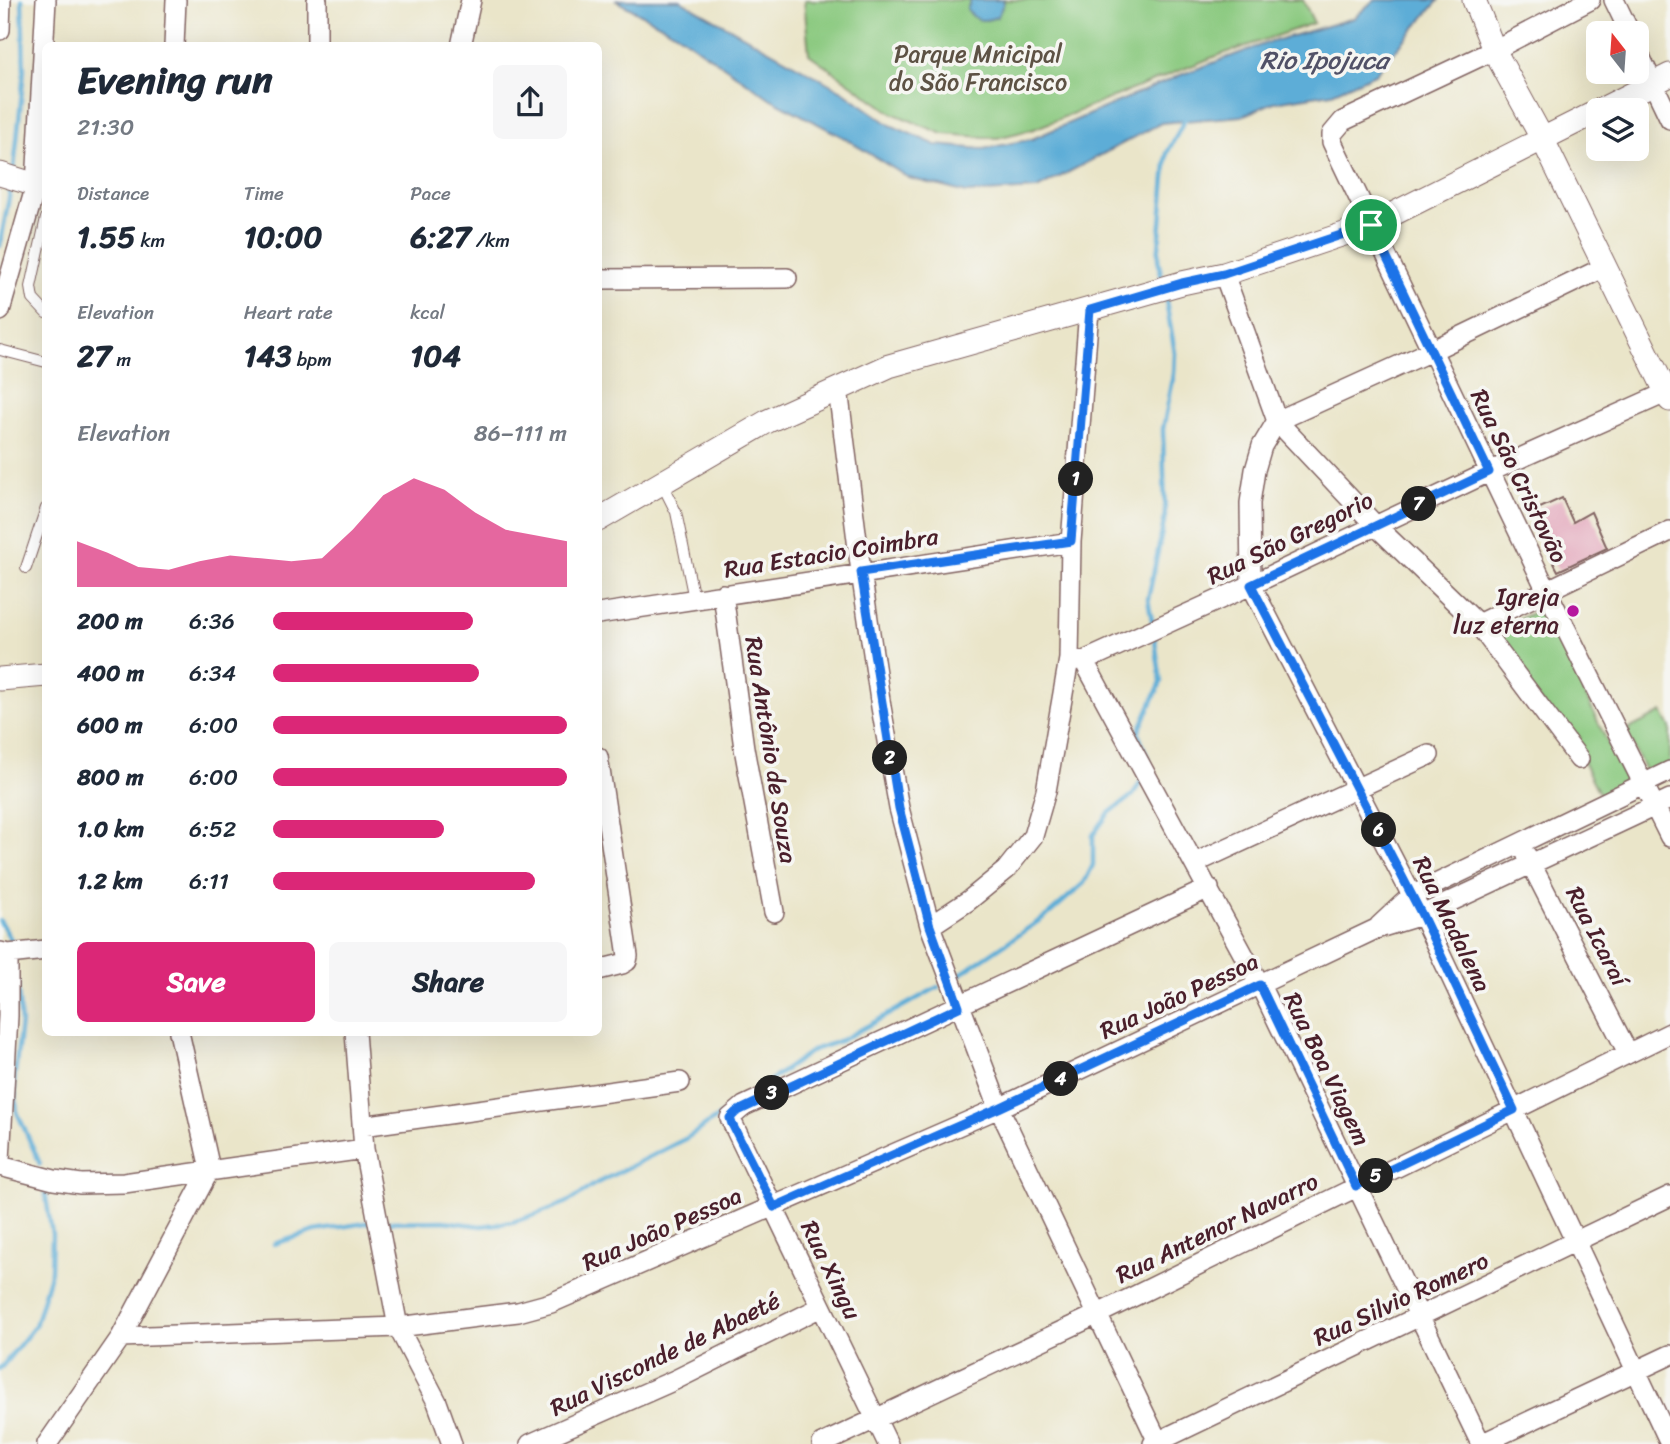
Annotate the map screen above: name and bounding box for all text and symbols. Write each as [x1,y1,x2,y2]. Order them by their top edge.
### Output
north arrow [1586,21,1648,84]
map controls [1586,21,1649,161]
park label: Parque Mnicipal do São Francisco [889,33,1067,103]
water label: Rio Ipojuca [1260,37,1391,83]
text: Evening run [77,47,273,114]
button: share [493,65,567,139]
button: layers [1586,98,1649,161]
text: 21:30 [77,107,134,148]
text: Distance [77,177,149,210]
text: Time [244,177,284,210]
text: Pace [410,177,451,210]
pin [1341,195,1401,255]
icon: arrive [1352,206,1390,244]
text: 1.55 [77,210,136,264]
text: 10:00 [244,210,322,264]
text: 6:27 [410,210,471,264]
text: km [136,224,165,257]
text: /km [471,224,510,257]
text: Elevation [77,296,154,329]
text: Heart rate [244,296,333,329]
text: kcal [410,296,445,329]
text: 27 [77,329,111,383]
text: 143 [244,329,292,383]
text: 104 [410,329,461,383]
text: m [111,343,131,376]
text: bpm [292,343,332,376]
street label: Rua São Cristovão [1459,382,1580,571]
text: Elevation [77,413,170,454]
text: 86–111 m [474,413,567,454]
pin: 1 [1058,462,1094,496]
text: 1 [1071,462,1080,495]
street label: Rua São Gregorio [1199,479,1381,597]
pin: 7 [1402,486,1436,522]
text: 7 [1413,487,1424,520]
street label: Rua Estacio Coimbra [721,515,942,591]
place label: Igreja luz eterna [1453,576,1560,646]
text: 200 m [77,601,143,642]
text: 6:36 [189,601,235,642]
marker: Igreja luz eterna [1565,603,1581,619]
street label: Rua Antônio de Souza [732,634,810,866]
text: 400 m [77,653,144,694]
text: 6:34 [189,653,236,694]
text: 600 m [77,705,143,746]
text: 6:00 [189,705,238,746]
pin: 2 [872,740,908,776]
text: 2 [884,741,895,774]
text: 800 m [77,757,144,798]
text: 6:00 [189,757,238,798]
text: 1.0 km [77,809,144,850]
text: 6:52 [189,809,236,850]
pin: 6 [1362,812,1396,848]
text: 6 [1373,813,1384,846]
street label: Rua Madalena [1401,849,1503,999]
text: 1.2 km [77,861,143,902]
text: 6:11 [189,861,229,902]
street label: Rua Icaraí [1554,878,1642,997]
street label: Rua João Pessoa [1092,941,1266,1051]
button: Save [77,942,315,1022]
button: Share [329,942,567,1022]
street label: Rua Boa Viagem [1272,985,1382,1153]
pin: 4 [1044,1062,1078,1096]
text: 4 [1055,1062,1066,1095]
pin: 3 [754,1076,790,1110]
text: 3 [766,1076,777,1109]
pin: 5 [1358,1158,1394,1194]
text: 5 [1370,1159,1381,1192]
street label: Rua Antenor Navarro [1108,1161,1326,1295]
street label: Rua João Pessoa [575,1175,749,1283]
street label: Rua Xingu [789,1213,873,1327]
street label: Rua Silvio Romero [1306,1240,1496,1358]
street label: Rua Visconde de Abaeté [542,1280,788,1428]

